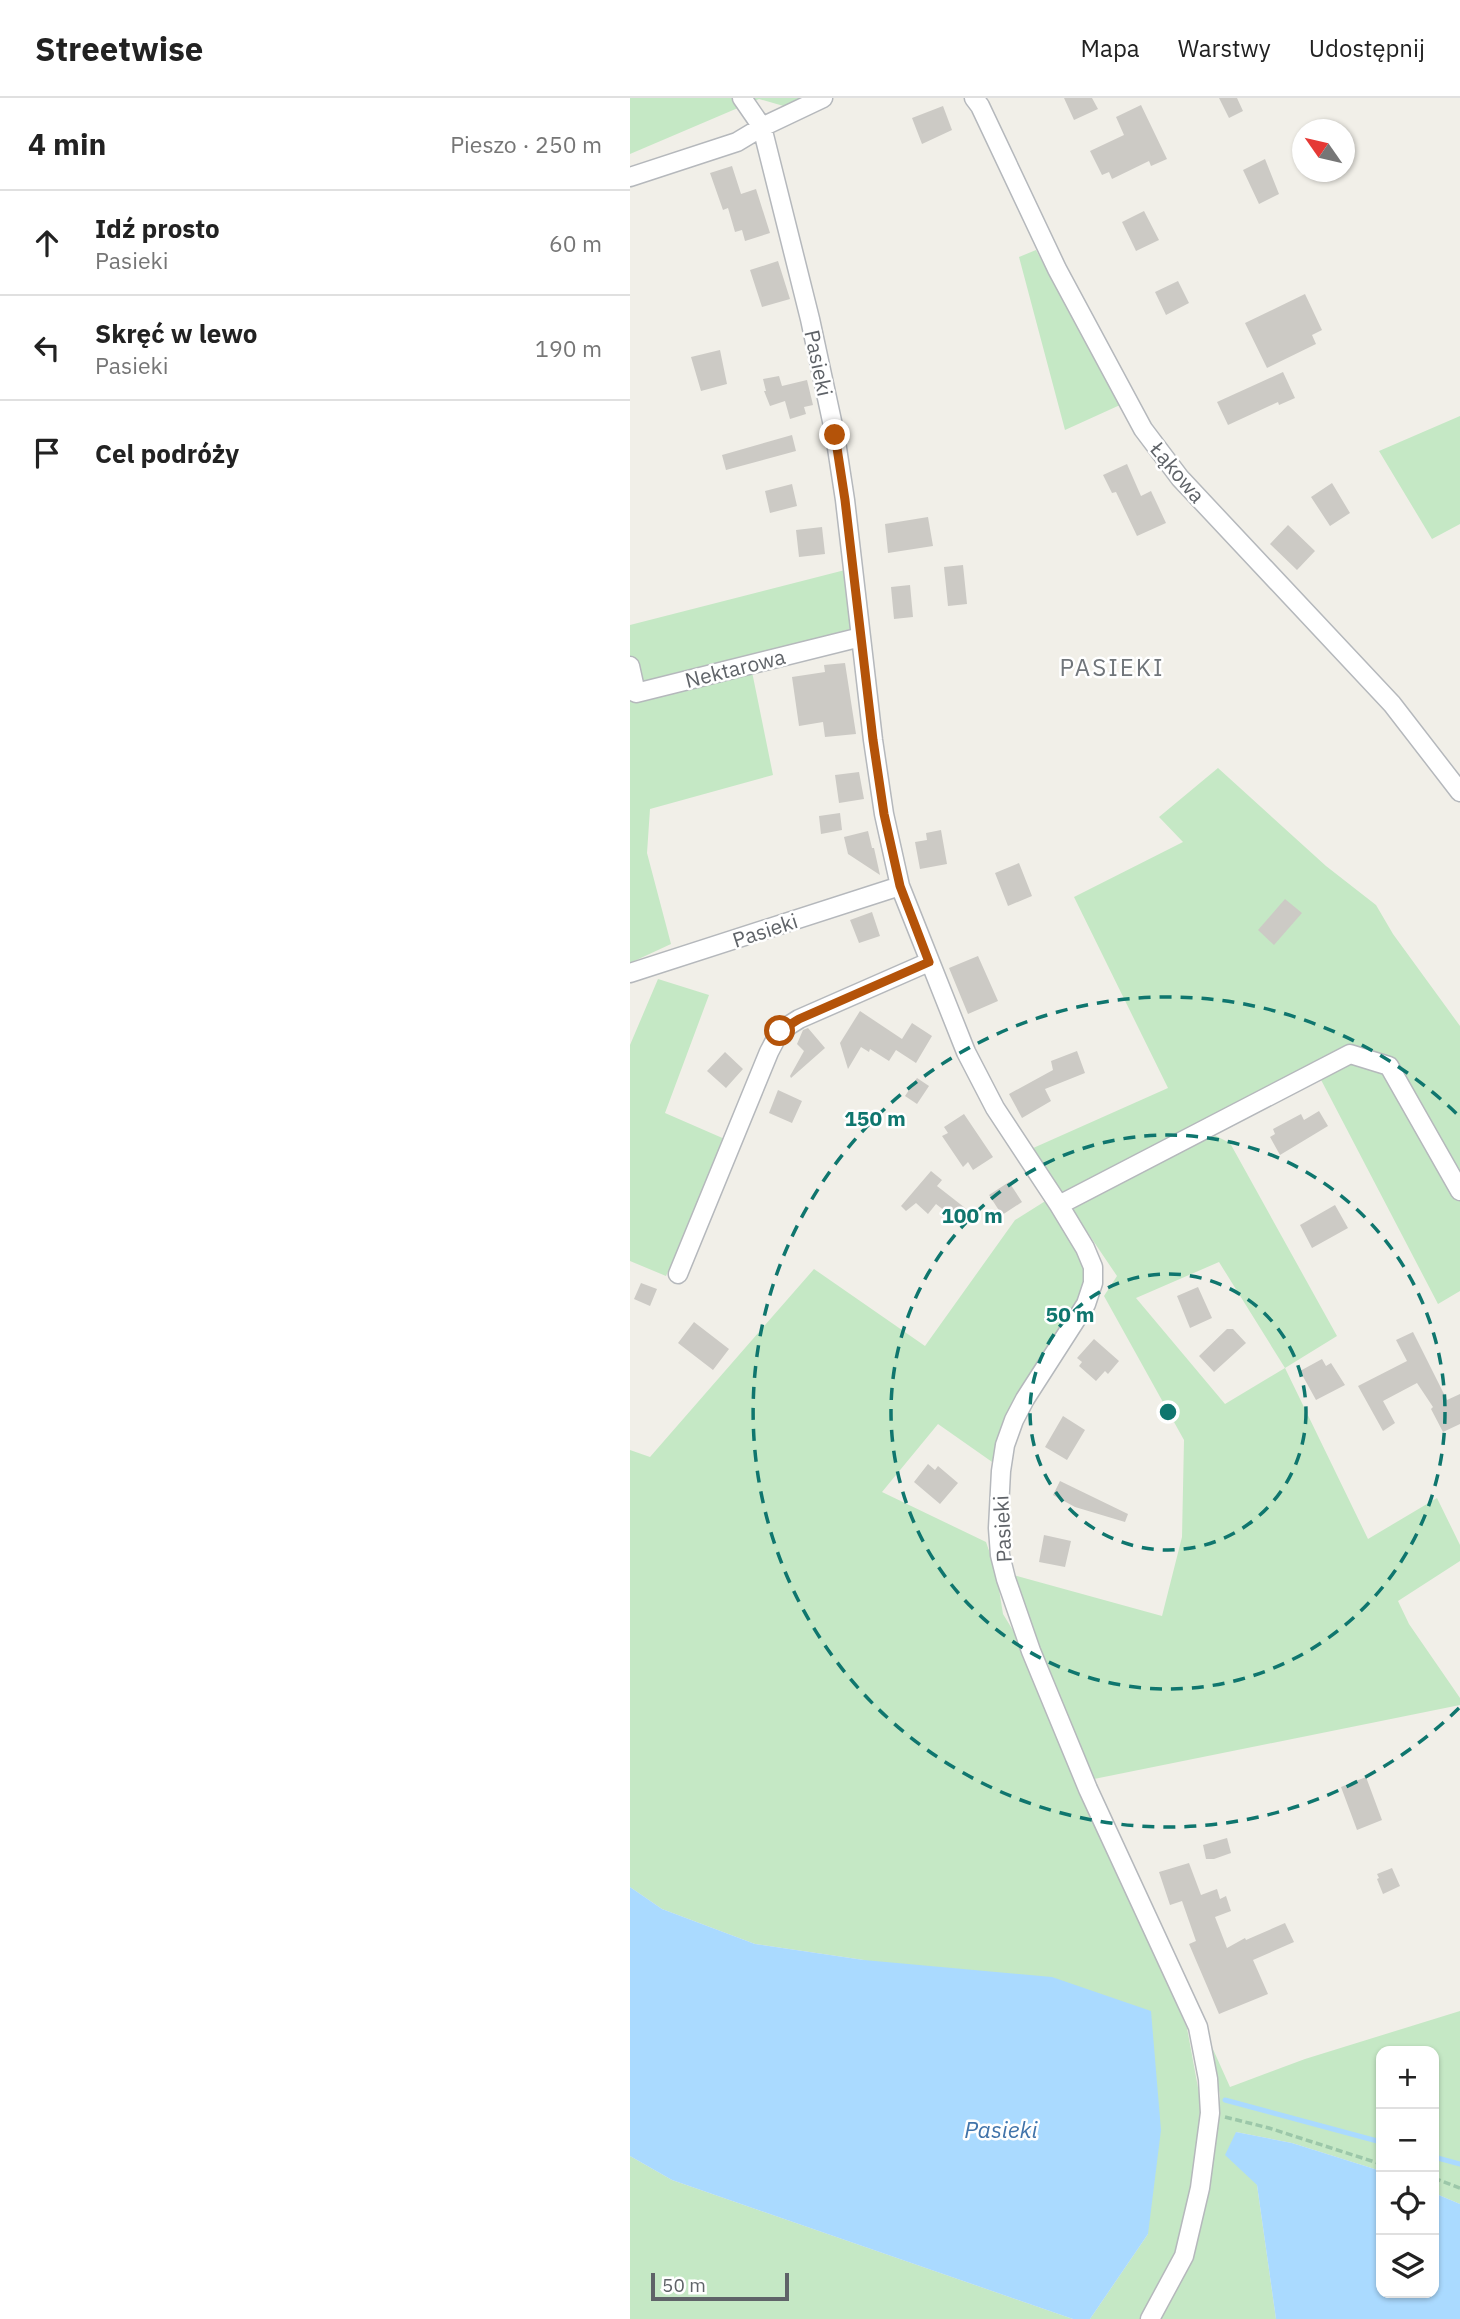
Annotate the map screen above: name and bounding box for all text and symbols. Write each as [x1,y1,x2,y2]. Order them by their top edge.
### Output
text: Streetwise [35,27,203,70]
text: Mapa [1081,32,1140,64]
text: Warstwy [1178,32,1271,64]
text: Udostępnij [1309,32,1425,64]
north arrow [1292,119,1355,182]
text: 4 min [28,124,106,163]
text: Pieszo · 250 m [450,129,602,159]
text: Idź prosto [95,211,220,245]
icon: ahead [28,224,66,262]
text: 60 m [549,228,602,258]
text: Pasieki [95,245,168,275]
text: Skręć w lewo [95,316,257,350]
street label: Pasieki [798,327,840,399]
icon: left [28,329,66,367]
text: 190 m [535,333,602,363]
text: Pasieki [95,350,168,380]
route end [819,419,850,450]
icon: arrive [28,434,66,472]
street label: Łąkowa [1144,435,1212,508]
text: Cel podróży [95,436,239,470]
street label: Nektarowa [682,642,788,694]
district label: PASIEKI [1059,651,1165,683]
street label: Pasieki [729,906,801,954]
route start [764,1015,795,1046]
text: 150 m [844,1104,906,1132]
text: 100 m [941,1201,1003,1229]
text: 50 m [1046,1300,1094,1328]
centre of rings [1156,1400,1180,1424]
street label: Pasieki [986,1495,1018,1563]
map controls [1376,2046,1439,2298]
button: + [1376,2046,1439,2109]
button: − [1376,2109,1439,2172]
water label: Pasieki [964,2114,1039,2144]
button: locate [1376,2172,1439,2235]
button: layers [1376,2235,1439,2298]
scale bar [651,2270,789,2302]
text: 50 m [662,2273,706,2297]

